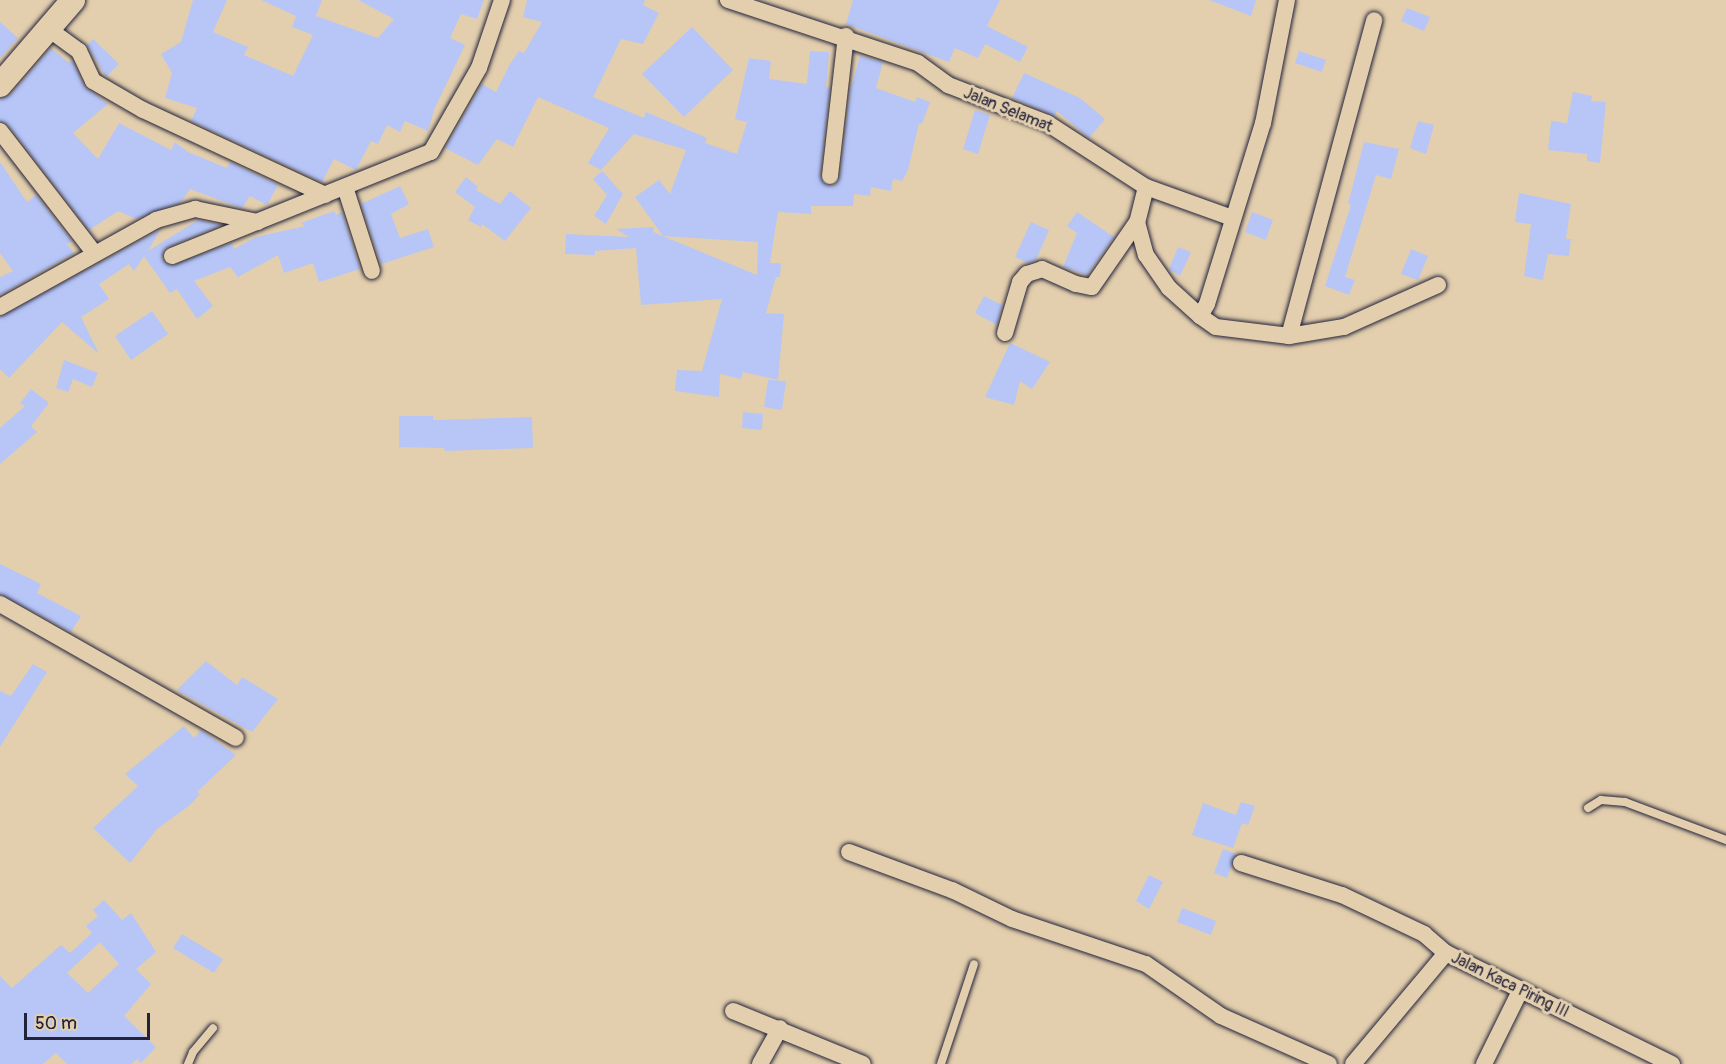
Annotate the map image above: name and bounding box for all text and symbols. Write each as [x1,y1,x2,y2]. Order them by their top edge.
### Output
street label: Jalan Selamat [961,83,1055,137]
street label: Jalan Kaca Piring III [1448,948,1572,1022]
scale bar [27,1001,153,1039]
text: 50 m [35,1012,77,1035]

